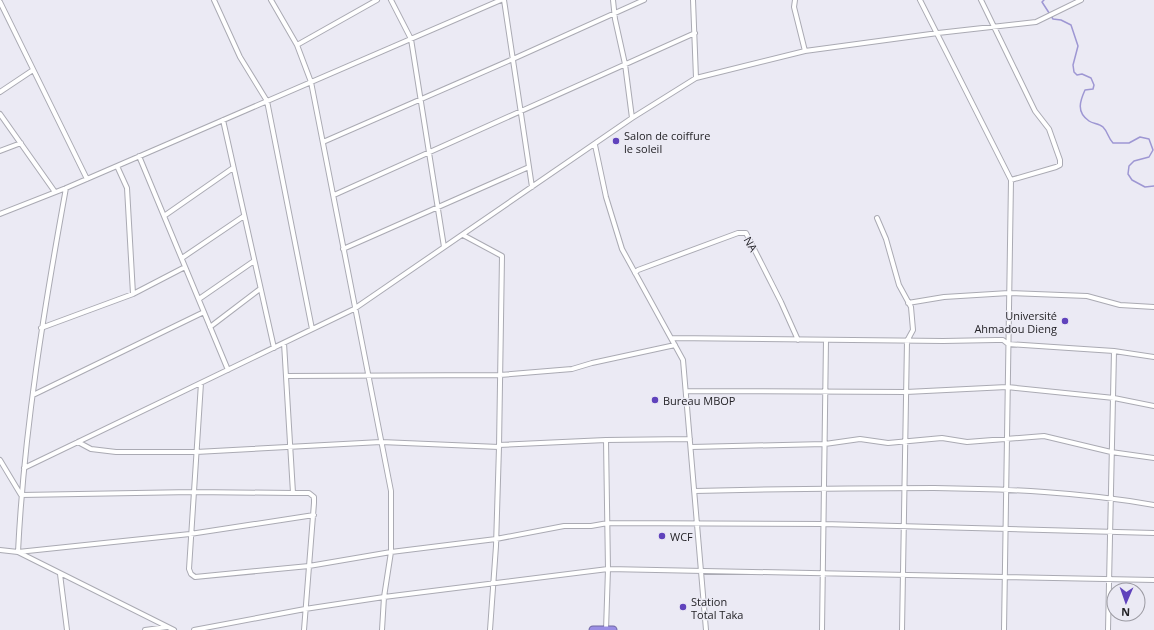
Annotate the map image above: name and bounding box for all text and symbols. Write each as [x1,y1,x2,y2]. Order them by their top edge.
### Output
place label: Salon de coiffure le soleil [624,128,710,156]
marker: Salon de coiffure le soleil [611,136,621,146]
street label: NA [741,234,761,254]
place label: Université Ahmadou Dieng [974,308,1057,336]
marker: Université Ahmadou Dieng [1060,316,1070,326]
place label: Bureau MBOP [663,393,736,408]
marker: Bureau MBOP [650,395,660,405]
place label: WCF [670,529,693,544]
marker: WCF [657,531,667,541]
north arrow [1106,582,1146,622]
place label: Station Total Taka [691,594,743,622]
marker: Station Total Taka [678,602,688,612]
text: N [1121,605,1130,620]

